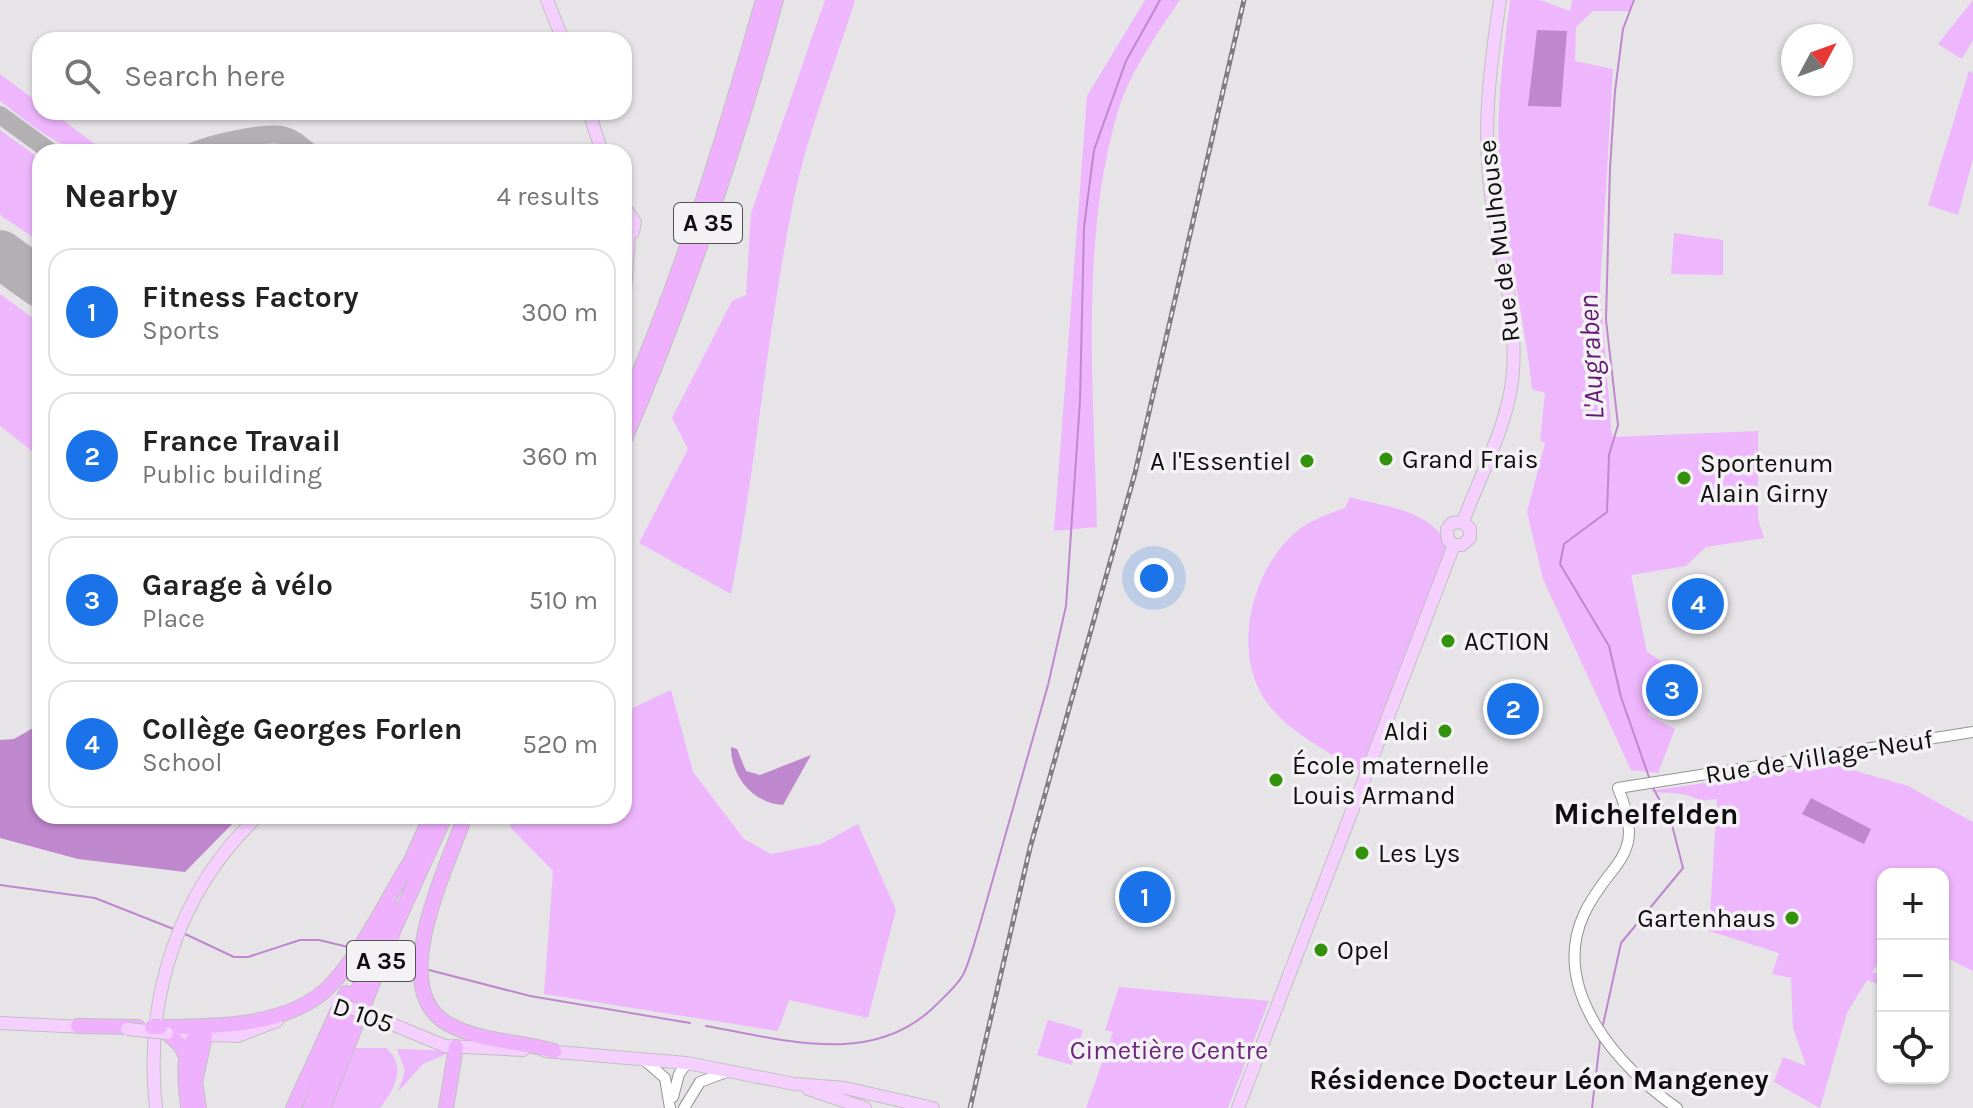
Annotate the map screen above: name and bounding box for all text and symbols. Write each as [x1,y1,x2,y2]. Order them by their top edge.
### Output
north arrow [1781,24,1853,96]
search box [32,32,632,120]
icon: search [60,54,104,98]
text: Search here [124,58,285,94]
street label: Rue de Mulhouse [1471,138,1527,344]
text: Nearby [64,176,178,216]
text: 4 results [496,181,600,212]
road number: A 35 [674,203,742,243]
text: Fitness Factory [142,279,359,315]
water label: L'Augraben [1571,293,1611,421]
text: 1 [87,297,97,328]
text: 300 m [521,297,598,328]
text: Sports [142,315,220,346]
text: France Travail [142,423,341,459]
text: 2 [84,441,100,472]
text: 360 m [522,441,598,472]
place label: Grand Frais [1402,444,1538,475]
place label: A l'Essentiel [1150,446,1291,477]
place label: Sportenum Alain Girny [1700,448,1833,509]
marker: Grand Frais [1377,450,1395,468]
marker: A l'Essentiel [1298,452,1316,470]
text: Public building [142,459,322,490]
marker: Sportenum Alain Girny [1675,469,1693,487]
your location [1134,558,1174,598]
text: Garage à vélo [142,567,333,603]
pin: 4 [1672,574,1724,634]
text: 3 [84,585,100,616]
text: 510 m [529,585,598,616]
text: Place [142,603,205,634]
place label: ACTION [1464,626,1550,657]
marker: ACTION [1439,632,1457,650]
pin: 3 [1646,660,1698,720]
pin: 2 [1487,679,1539,739]
text: Collège Georges Forlen [142,711,463,747]
place label: Aldi [1384,716,1429,747]
marker: Aldi [1436,722,1454,740]
street label: Rue de Village-Neuf [1703,724,1936,790]
text: 4 [84,729,100,760]
text: 520 m [522,729,598,760]
text: School [142,747,223,778]
place label: École maternelle Louis Armand [1292,749,1489,811]
marker: École maternelle Louis Armand [1267,771,1285,789]
district label: Michelfelden [1554,796,1738,832]
place label: Les Lys [1378,838,1461,869]
marker: Les Lys [1353,844,1371,862]
pin: 1 [1119,867,1171,927]
map controls [1877,868,1949,1084]
button: + [1877,868,1949,940]
place label: Gartenhaus [1637,903,1776,934]
marker: Gartenhaus [1783,909,1801,927]
place label: Opel [1337,935,1390,966]
button: − [1877,940,1949,1012]
road number: A 35 [347,941,415,981]
marker: Opel [1312,941,1330,959]
street label: D 105 [329,990,397,1040]
button: locate [1877,1012,1949,1084]
park label: Cimetière Centre [1070,1035,1268,1066]
district label: Résidence Docteur Léon Mangeney [1309,1063,1769,1096]

